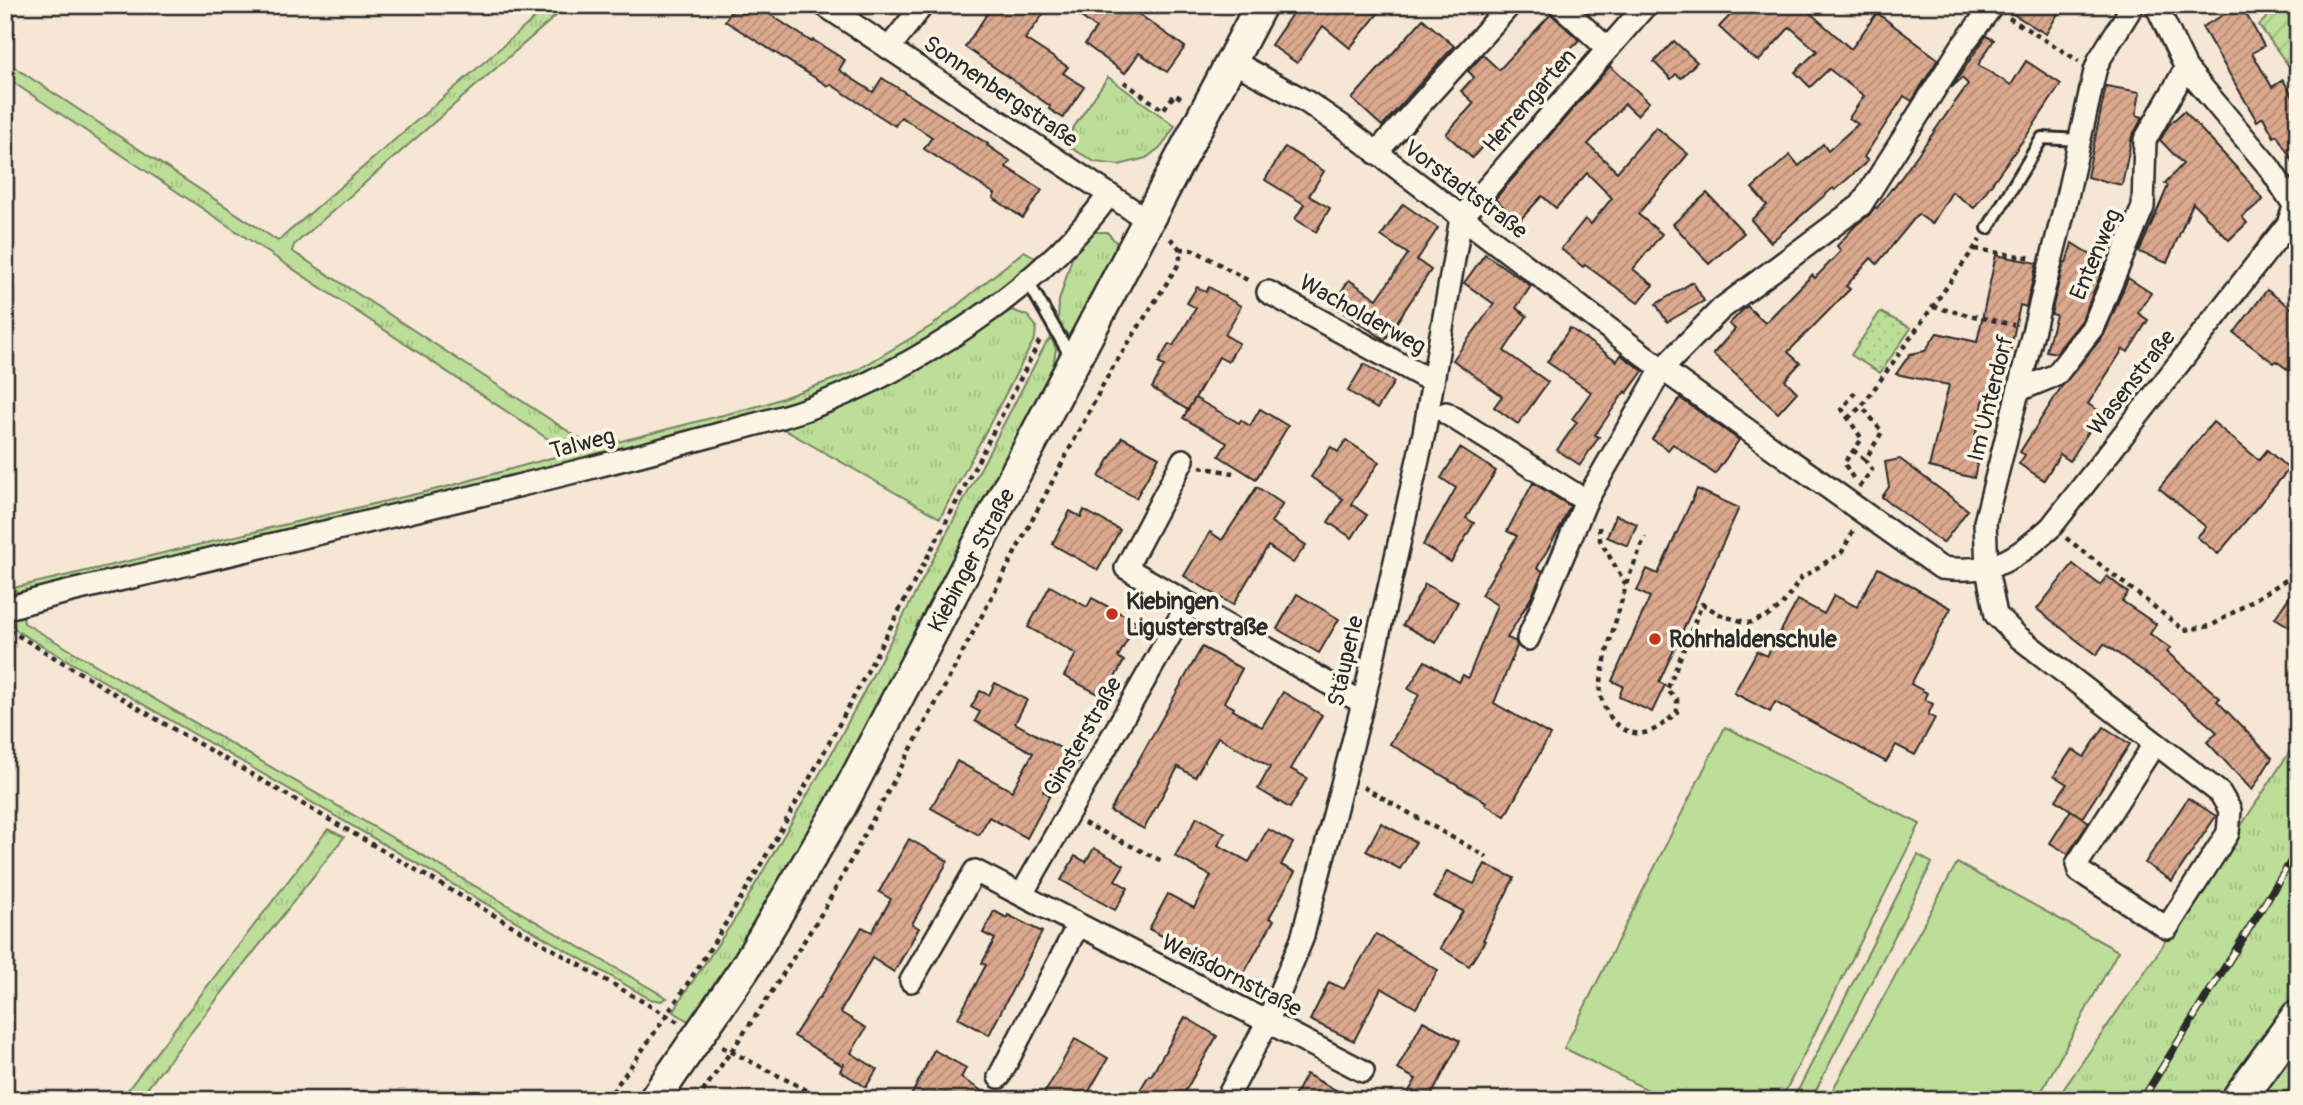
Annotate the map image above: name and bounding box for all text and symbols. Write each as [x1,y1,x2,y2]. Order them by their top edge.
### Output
street label: Sonnenbergstraße [918,29,1084,154]
street label: Herrengarten [1476,42,1582,158]
street label: Vorstadtstraße [1398,133,1534,246]
street label: Entenweg [2063,204,2128,304]
street label: Wacholderweg [1294,268,1431,361]
street label: Wasenstraße [2081,323,2182,441]
street label: Im Unterdorf [1961,332,2020,464]
street label: Talweg [547,421,618,466]
street label: Kiebinger Straße [921,483,1022,637]
place label: Kiebingen Ligusterstraße [1126,587,1268,642]
marker: Kiebingen Ligusterstraße [1104,606,1120,622]
street label: Stäuperle [1321,612,1370,709]
place label: Rohrhaldenschule [1669,625,1837,654]
marker: Rohrhaldenschule [1647,631,1663,647]
street label: Ginsterstraße [1037,671,1129,801]
street label: Weißdornstraße [1157,928,1307,1024]

